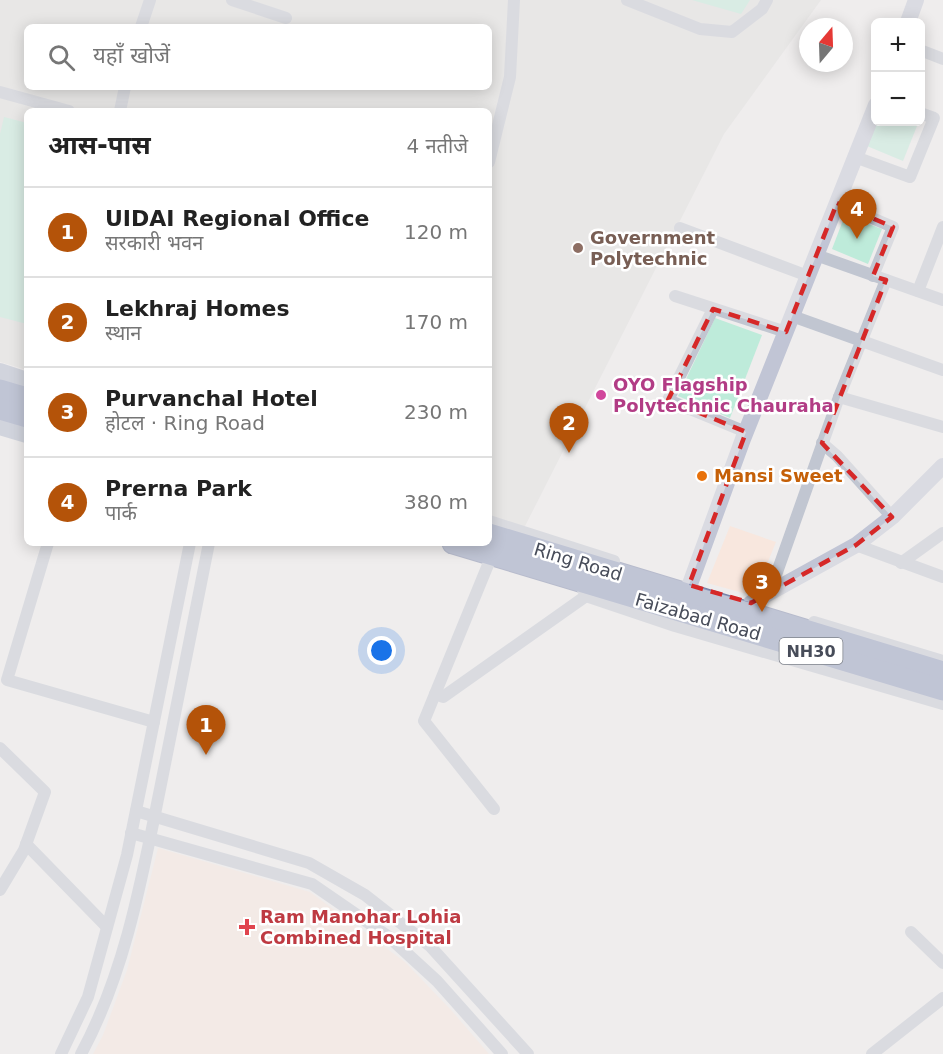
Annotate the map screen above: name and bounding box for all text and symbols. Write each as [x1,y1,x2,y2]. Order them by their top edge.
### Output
north arrow [799,18,853,72]
map controls [871,18,925,126]
button: + [871,18,925,72]
search box [24,24,492,90]
icon: search [45,41,78,74]
text: यहाँ खोजें [93,43,170,68]
button: − [871,72,925,126]
text: आस-पास [48,130,151,160]
text: 4 नतीजे [406,134,468,158]
pin: 4 [838,190,876,239]
text: UIDAI Regional Office [105,206,369,231]
text: 1 [61,220,74,244]
text: 120 m [404,220,468,244]
place label: Government Polytechnic [590,227,716,269]
text: सरकारी भवन [105,231,203,255]
marker: Government Polytechnic [571,241,585,255]
text: Lekhraj Homes [105,296,290,321]
text: 2 [61,310,74,334]
text: 170 m [404,310,468,334]
text: स्थान [105,321,141,345]
place label: OYO Flagship Polytechnic Chauraha [613,374,834,416]
text: Purvanchal Hotel [105,386,318,411]
marker: OYO Flagship Polytechnic Chauraha [594,388,608,402]
text: 3 [61,400,74,424]
text: 230 m [404,400,468,424]
pin: 2 [550,404,588,453]
text: होटल · Ring Road [105,411,265,435]
place label: Mansi Sweet [714,465,843,486]
marker: Mansi Sweet [695,469,709,483]
text: Prerna Park [105,476,252,501]
text: 4 [61,490,74,514]
text: 380 m [404,490,468,514]
text: पार्क [105,501,137,525]
street label: Ring Road [531,538,625,585]
pin: 3 [742,562,782,612]
street label: Faizabad Road [633,589,764,645]
your location [367,636,396,665]
road number: NH30 [780,638,842,664]
pin: 1 [186,706,226,755]
place label: Ram Manohar Lohia Combined Hospital [260,906,461,948]
marker: Ram Manohar Lohia Combined Hospital [238,918,256,936]

